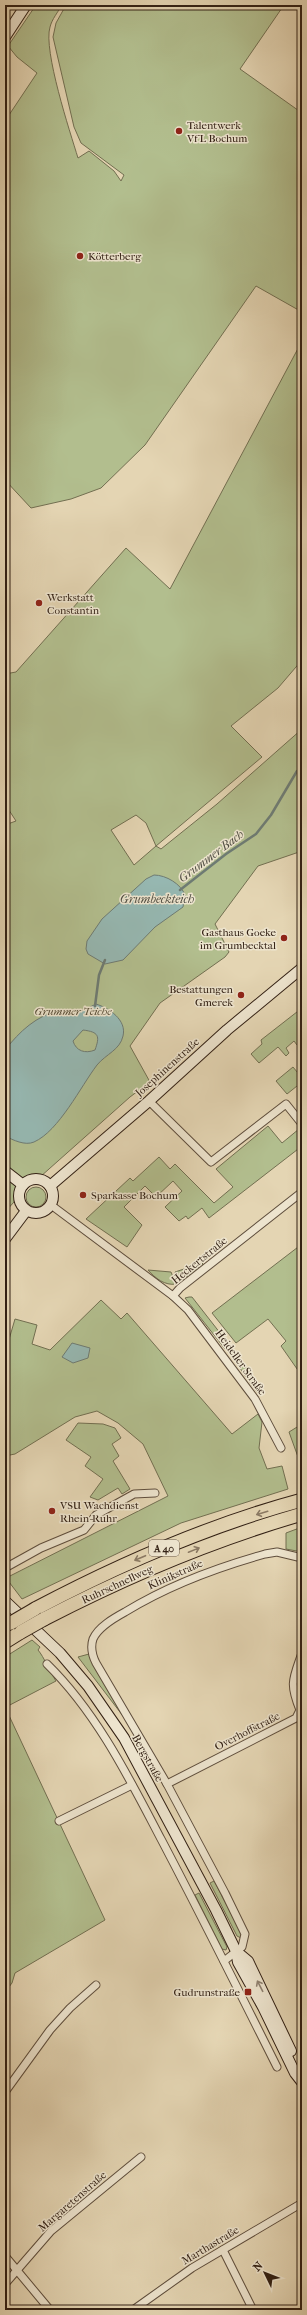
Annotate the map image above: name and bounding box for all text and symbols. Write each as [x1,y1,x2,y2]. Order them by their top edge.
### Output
place label: Talentwerk VfL Bochum [186,119,248,145]
marker: Talentwerk VfL Bochum [174,126,184,136]
place label: Kötterberg [88,250,141,263]
marker: Kötterberg [75,251,85,261]
place label: Werkstatt Constantin [46,591,100,617]
marker: Werkstatt Constantin [34,598,44,608]
water label: Grummer Bach [176,827,246,885]
water label: Grumbeckteich [120,892,194,906]
place label: Gasthaus Goeke im Grumbecktal [200,926,277,952]
marker: Gasthaus Goeke im Grumbecktal [279,933,289,943]
place label: Bestattungen Gmerek [169,983,234,1009]
marker: Bestattungen Gmerek [236,990,246,1000]
park label: Grummer Teiche [34,1005,112,1018]
street label: Josephinenstraße [132,1035,202,1100]
place label: Sparkasse Bochum [91,1189,179,1202]
marker: Sparkasse Bochum [78,1190,88,1200]
street label: Heckertstraße [169,1234,230,1287]
street label: Heideller Straße [212,1327,269,1398]
place label: VSU Wachdienst Rhein-Ruhr [59,1499,139,1525]
marker: VSU Wachdienst Rhein-Ruhr [47,1506,57,1516]
one-way arrow [255,1510,268,1517]
road number: A 40 [149,1540,179,1556]
one-way arrow [188,1546,200,1553]
one-way arrow [134,1555,146,1562]
street label: Klinikstraße [146,1556,205,1592]
street label: Ruhrschnellweg [80,1562,155,1607]
street label: Overhoffstraße [212,1709,283,1753]
street label: Bergstraße [129,1732,166,1785]
one-way arrow [256,1980,264,1992]
place label: Gudrunstraße [173,1986,241,1999]
marker: Gudrunstraße [243,1987,253,1997]
street label: Margaretenstraße [36,2168,109,2234]
street label: Marthastraße [179,2223,242,2268]
north arrow [245,2253,285,2293]
text: N [250,2259,266,2274]

